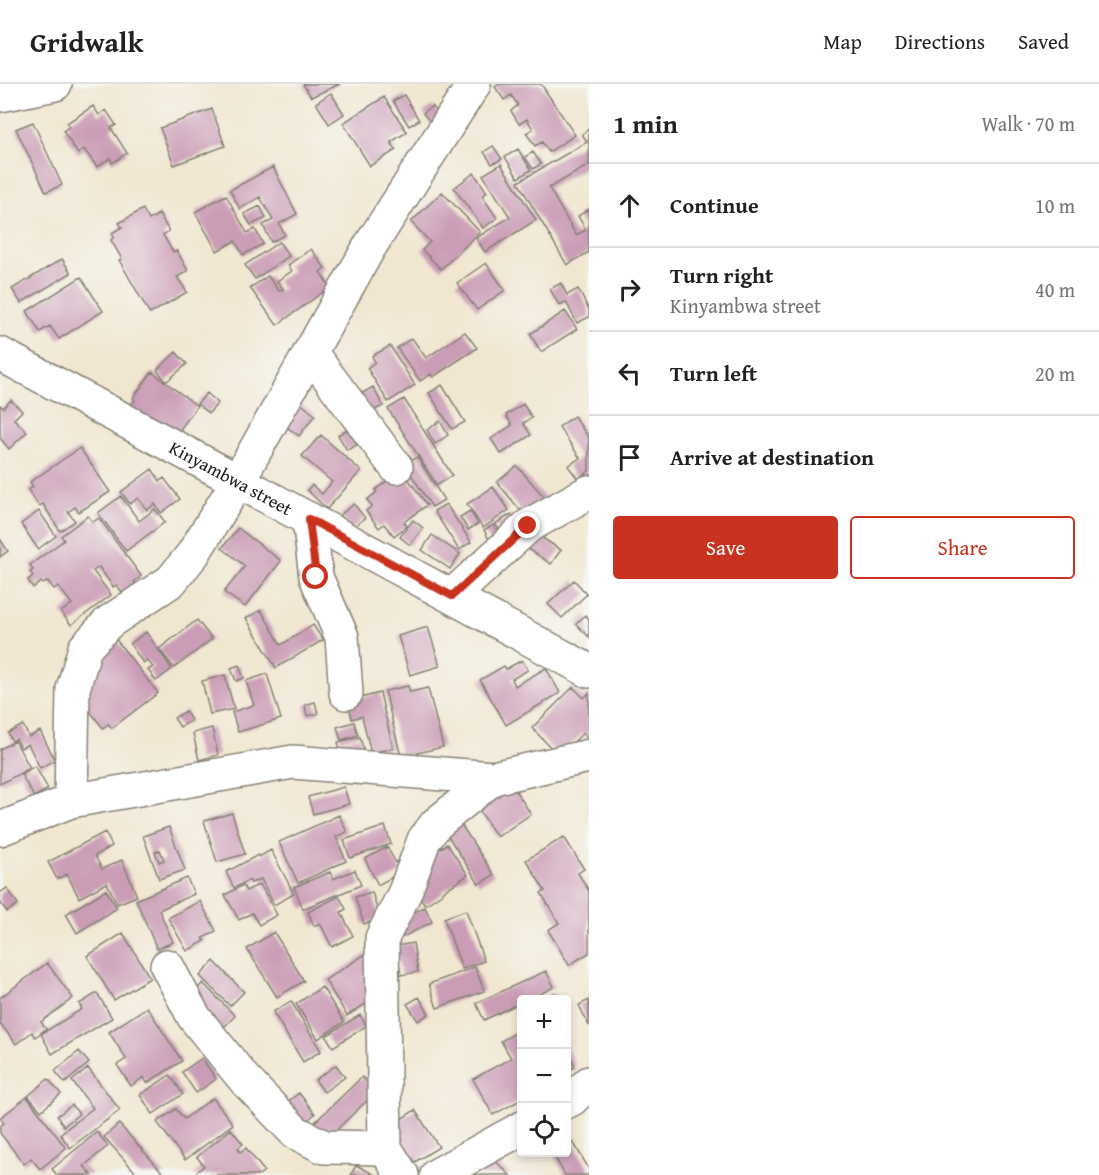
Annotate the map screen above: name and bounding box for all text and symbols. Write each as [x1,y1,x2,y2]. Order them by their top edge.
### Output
text: Gridwalk [30,21,143,62]
text: Map [823,26,862,57]
text: Directions [895,26,985,57]
text: Saved [1018,26,1069,57]
text: 1 min [613,104,678,143]
text: Walk · 70 m [981,109,1075,138]
icon: ahead [613,189,646,222]
text: Continue [670,189,759,221]
text: 10 m [1035,191,1075,220]
text: Turn right [670,259,773,291]
icon: right [613,273,646,306]
text: 40 m [1035,275,1075,304]
text: Kinyambwa street [670,291,821,320]
icon: left [613,357,646,390]
text: Turn left [670,357,757,389]
text: 20 m [1035,359,1075,388]
street label: Kinyambwa street [165,433,298,522]
icon: arrive [613,441,646,474]
text: Arrive at destination [670,441,874,473]
route end [514,512,540,538]
button: Save [613,516,838,579]
button: Share [850,516,1075,579]
route start [302,563,328,589]
map controls [517,995,571,1157]
button: + [517,995,571,1049]
button: − [517,1049,571,1103]
button: locate [517,1103,571,1157]

